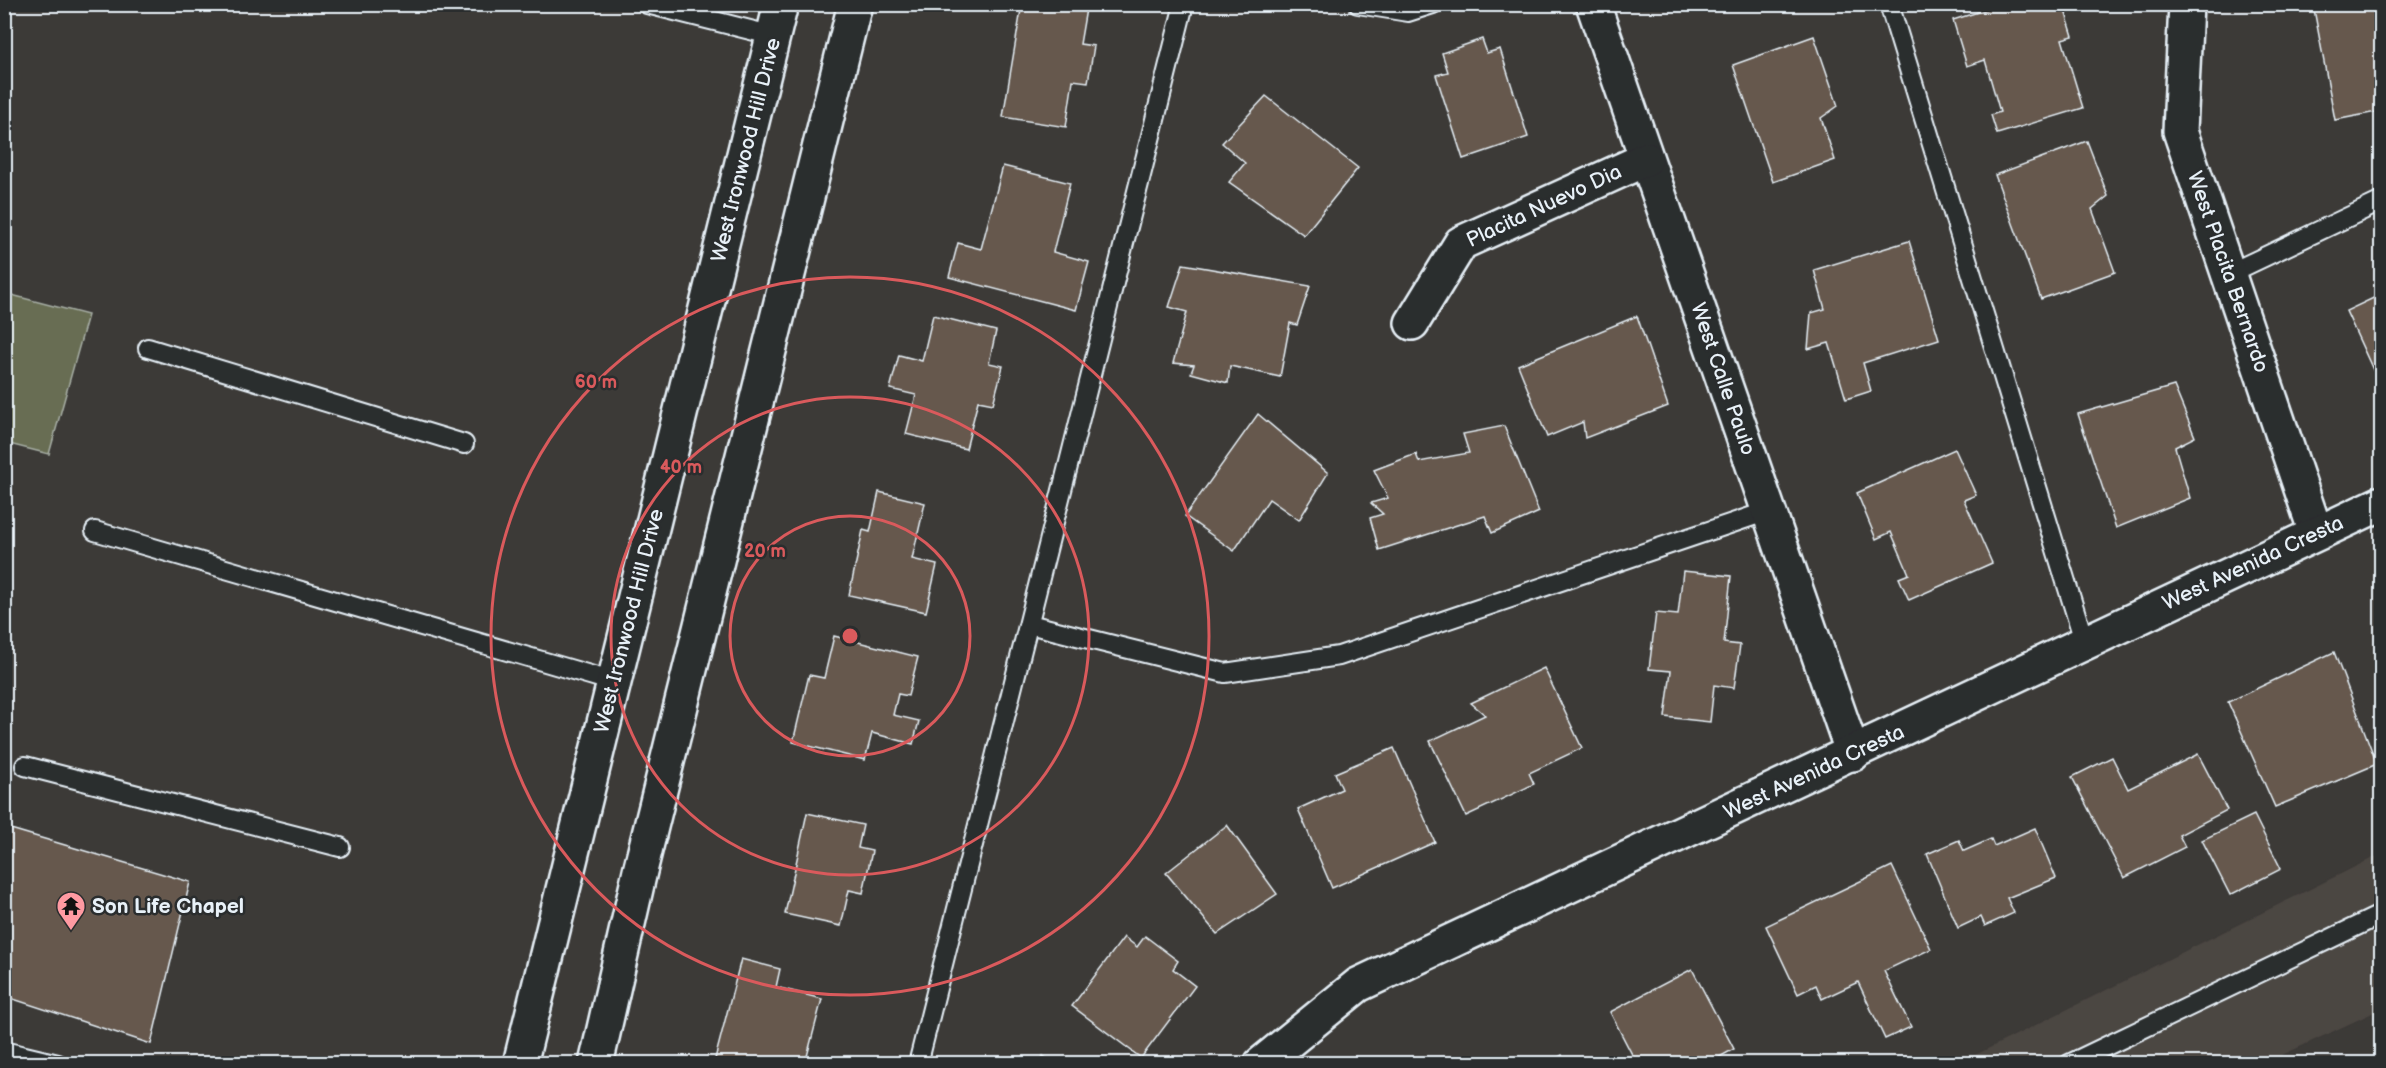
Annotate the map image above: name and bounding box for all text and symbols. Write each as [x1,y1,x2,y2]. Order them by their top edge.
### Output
street label: West Ironwood Hill Drive [706,35,786,265]
street label: Placita Nuevo Dia [1462,159,1626,253]
street label: West Placita Bernardo [2182,168,2274,376]
street label: West Calle Paulo [1685,300,1761,459]
text: 60 m [575,372,617,393]
text: 40 m [660,457,702,478]
street label: West Ironwood Hill Drive [589,506,669,736]
street label: West Avenida Cresta [2159,510,2347,616]
text: 20 m [744,541,786,562]
centre of rings [840,626,860,646]
street label: West Avenida Cresta [1720,719,1908,825]
temple icon: Son Life Chapel [55,890,87,932]
place label: Son Life Chapel [92,894,244,919]

